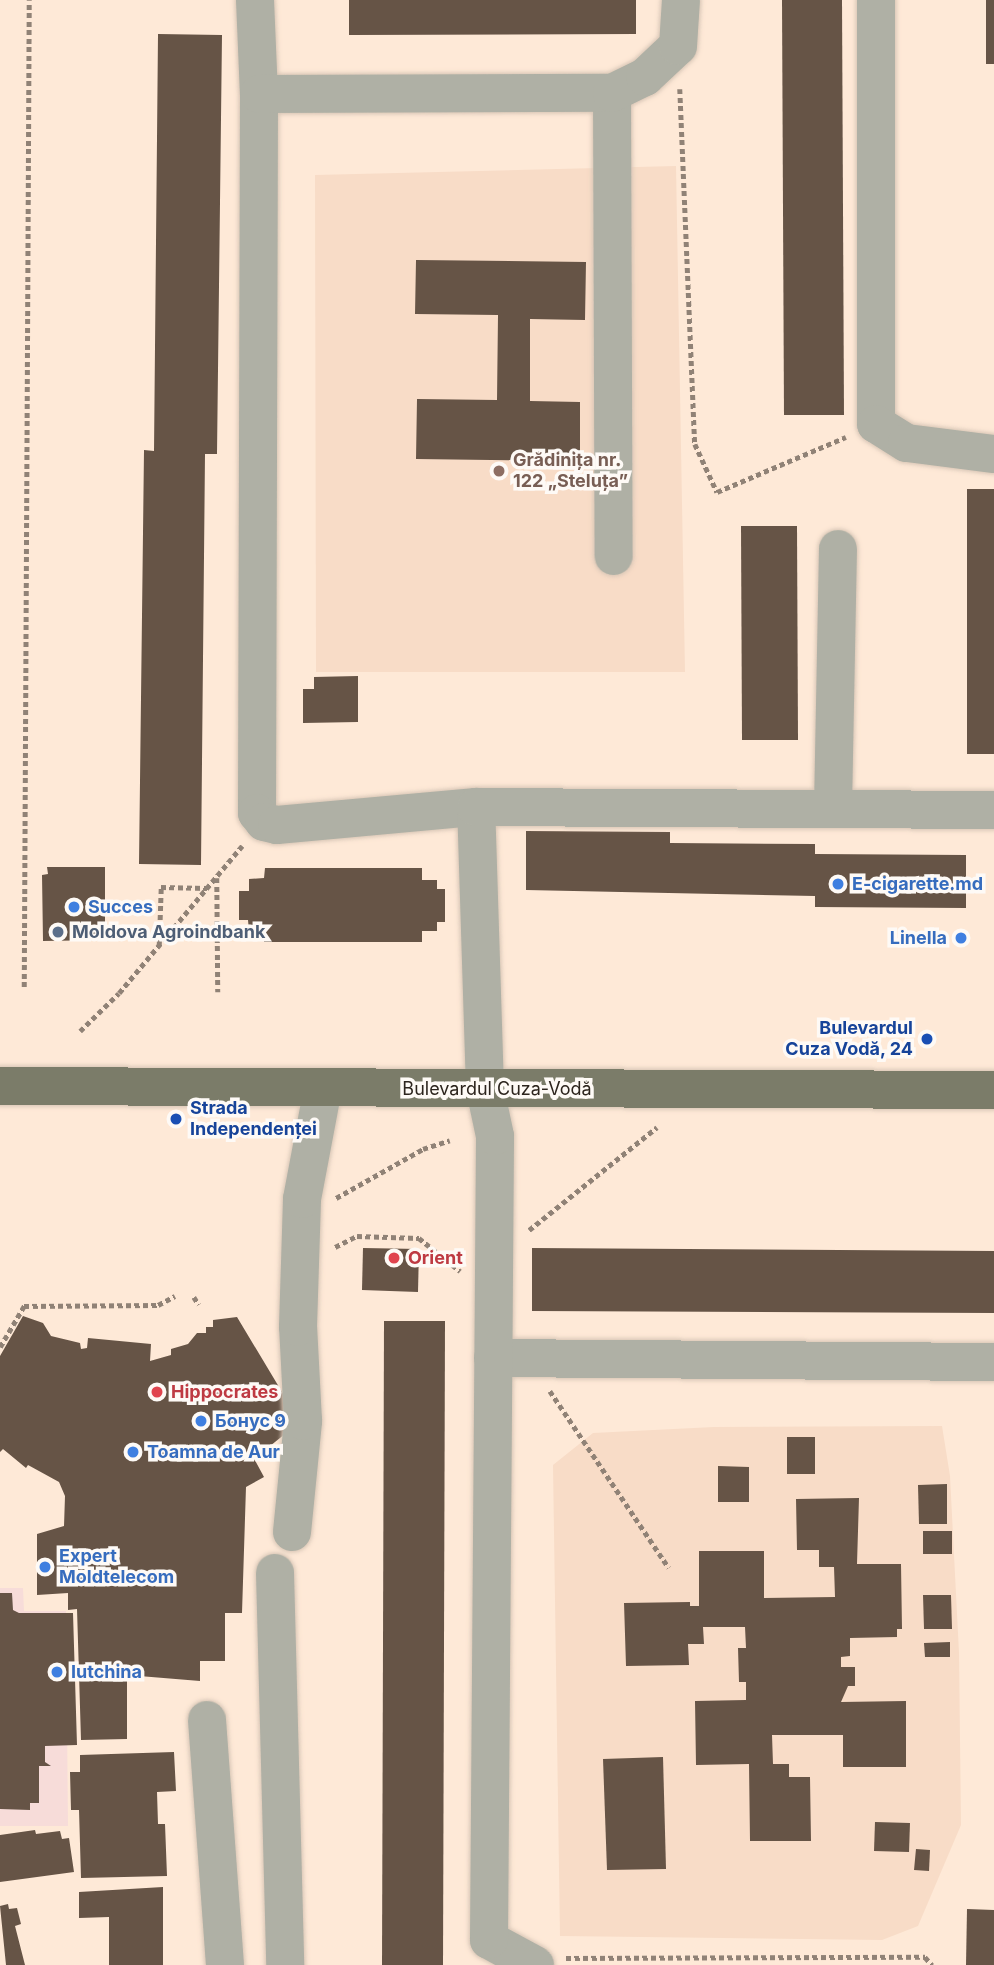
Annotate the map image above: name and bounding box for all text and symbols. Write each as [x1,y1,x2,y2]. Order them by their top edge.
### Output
place label: Grădinița nr. 122 „Steluța” [513,450,628,492]
marker: Grădinița nr. 122 „Steluța” [491,463,507,479]
place label: E-cigarette.md [852,873,983,895]
marker: E-cigarette.md [830,876,846,892]
place label: Succes [88,896,153,918]
marker: Succes [66,899,82,915]
place label: Moldova Agroindbank [72,921,265,943]
marker: Moldova Agroindbank [50,924,66,940]
place label: Linella [890,927,947,949]
marker: Linella [953,930,969,946]
place label: Bulevardul Cuza Vodă, 24 [785,1018,913,1060]
marker: Bulevardul Cuza Vodă, 24 [919,1031,935,1047]
street label: Bulevardul Cuza-Vodă [402,1078,592,1100]
place label: Strada Independenței [190,1098,317,1140]
marker: Strada Independenței [168,1111,184,1127]
place label: Orient [408,1247,463,1269]
marker: Orient [386,1250,402,1266]
place label: Hippocrates [171,1381,278,1403]
marker: Hippocrates [149,1384,165,1400]
place label: Бонус 9 [215,1410,286,1432]
marker: Бонус 9 [193,1413,209,1429]
place label: Toamna de Aur [147,1441,280,1463]
marker: Toamna de Aur [125,1444,141,1460]
place label: Expert Moldtelecom [59,1546,174,1588]
marker: Expert Moldtelecom [37,1559,53,1575]
place label: Iutchina [71,1661,142,1683]
marker: Iutchina [49,1664,65,1680]

